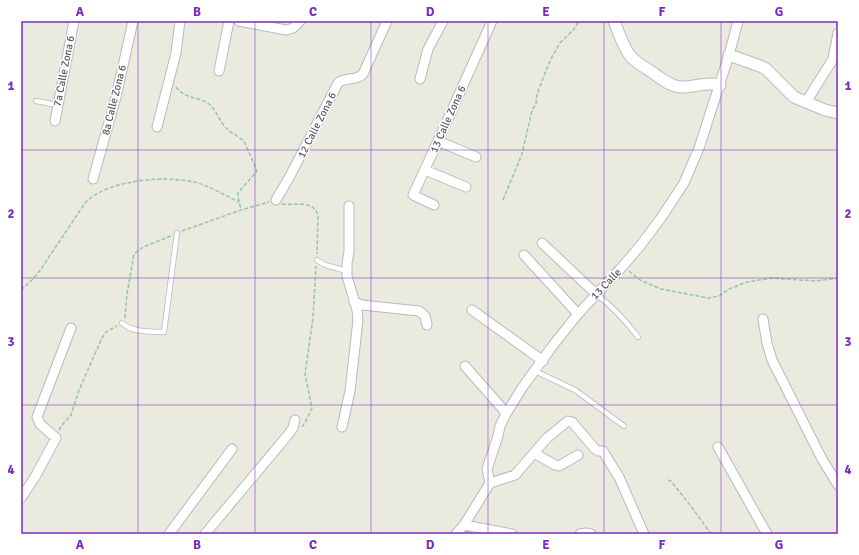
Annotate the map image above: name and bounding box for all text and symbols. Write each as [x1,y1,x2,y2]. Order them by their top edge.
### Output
text: A [76,4,85,20]
text: B [193,4,201,20]
text: C [309,4,317,20]
text: D [426,4,435,20]
text: E [542,4,550,20]
text: F [659,4,666,20]
text: G [775,4,783,20]
street label: 7a Calle Zona 6 [51,34,77,107]
street label: 8a Calle Zona 6 [99,64,129,136]
text: 1 [7,78,15,94]
text: 1 [844,78,852,94]
street label: 13 Calle Zona 6 [427,83,469,155]
street label: 12 Calle Zona 6 [295,90,339,160]
text: 2 [7,206,15,222]
text: 2 [844,206,852,222]
street label: 13 Calle [588,266,624,302]
text: 3 [7,334,15,350]
text: 3 [844,334,852,350]
text: 4 [7,462,15,478]
text: 4 [844,462,852,478]
text: A [76,537,85,553]
text: B [193,537,201,553]
text: C [309,537,317,553]
text: D [426,537,435,553]
text: E [542,537,550,553]
text: F [659,537,666,553]
text: G [775,537,783,553]

